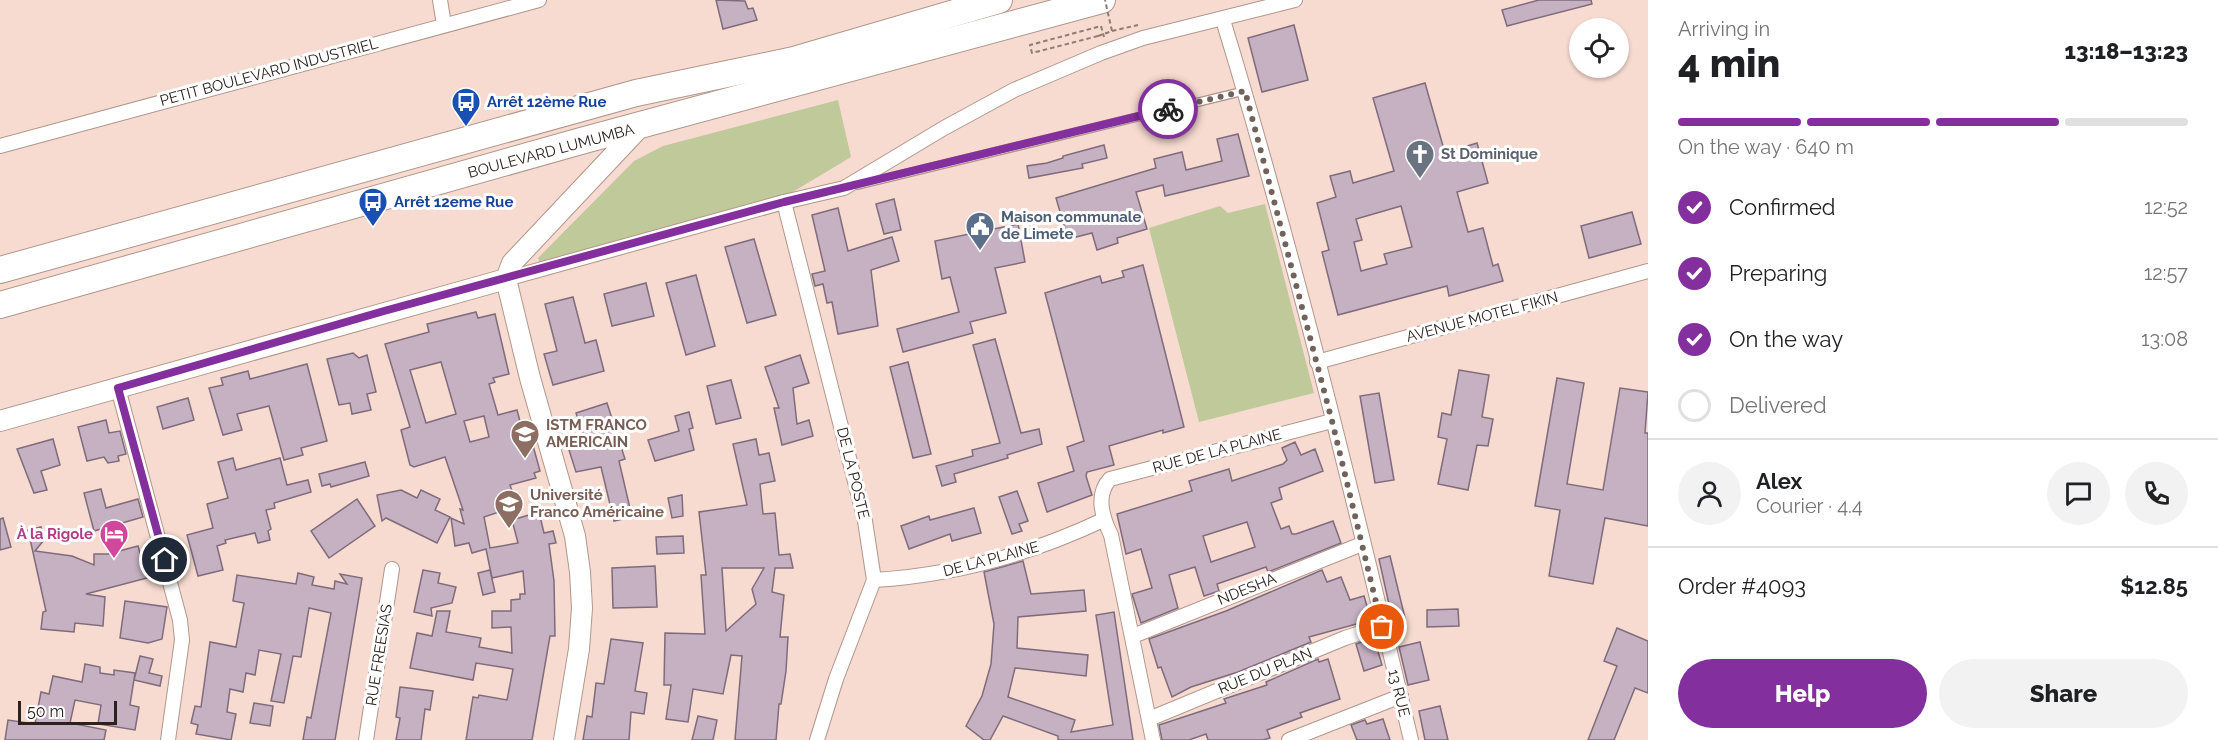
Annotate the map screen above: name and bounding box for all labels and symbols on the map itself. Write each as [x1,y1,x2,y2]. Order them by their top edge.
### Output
street label: PETIT BOULEVARD INDUSTRIEL [158,34,380,110]
courier [1138,79,1198,139]
bus stop icon: Arrêt 12ème Rue [450,86,482,128]
place label: Arrêt 12ème Rue [487,93,606,111]
street label: BOULEVARD LUMUMBA [466,120,636,182]
church icon: St Dominique [1404,138,1436,180]
place label: St Dominique [1441,145,1538,163]
bus stop icon: Arrêt 12eme Rue [357,186,389,228]
place label: Arrêt 12eme Rue [394,193,513,211]
place label: Maison communale de Limete [1001,208,1142,243]
public building icon: Maison communale de Limete [964,210,996,252]
street label: AVENUE MOTEL FIKIN [1404,288,1560,346]
place label: ISTM FRANCO AMERICAIN [546,416,647,451]
school or university icon: ISTM FRANCO AMERICAIN [509,418,541,460]
street label: DE LA POSTE [833,425,873,521]
street label: RUE DE LA PLAINE [1151,425,1283,477]
place label: Université Franco Américaine [530,486,664,521]
school or university icon: Université Franco Américaine [493,488,525,530]
hotel icon: À la Rigole [98,518,130,560]
place label: À la Rigole [17,525,93,543]
pin [139,534,190,585]
street label: DE LA PLAINE [941,538,1041,580]
street label: NDESHA [1215,569,1279,609]
pin [1356,601,1407,652]
street label: RUE FREESIAS [362,603,396,707]
street label: RUE DU PLAN [1215,644,1315,698]
street label: 13 RUE [1384,667,1414,719]
scale bar [18,698,117,726]

